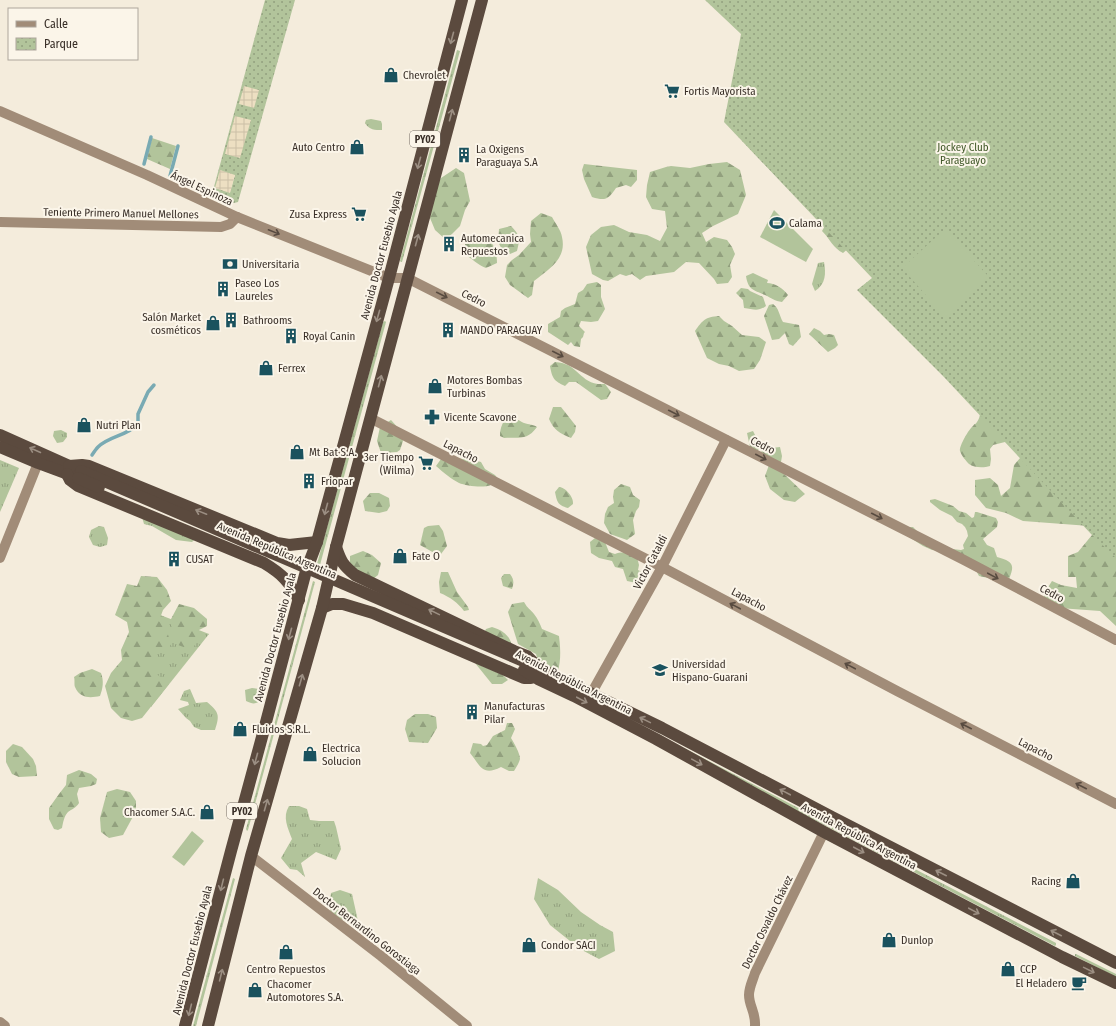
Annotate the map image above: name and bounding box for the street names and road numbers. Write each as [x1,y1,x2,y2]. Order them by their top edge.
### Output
road number: PY02 [410,131,440,147]
street label: Ángel Espinoza [169,167,235,209]
street label: Avenida Doctor Eusebio Ayala [358,189,405,321]
street label: Teniente Primero Manuel Mellones [43,206,199,221]
street label: Cedro [459,287,489,310]
street label: Cedro [748,434,778,457]
street label: Lapacho [441,437,481,466]
street label: Avenida República Argentina [215,519,339,582]
street label: Victor Cataldi [631,533,670,592]
street label: Avenida Doctor Eusebio Ayala [252,571,299,703]
street label: Cedro [1037,582,1066,605]
street label: Lapacho [729,585,769,614]
street label: Avenida República Argentina [513,647,634,717]
street label: Lapacho [1016,735,1056,764]
street label: Avenida República Argentina [799,800,919,872]
road number: PY02 [227,803,257,819]
street label: Doctor Osvaldo Chávez [739,873,796,971]
street label: Avenida Doctor Eusebio Ayala [170,884,215,1016]
street label: Doctor Bernardino Gorostiaga [310,885,423,978]

